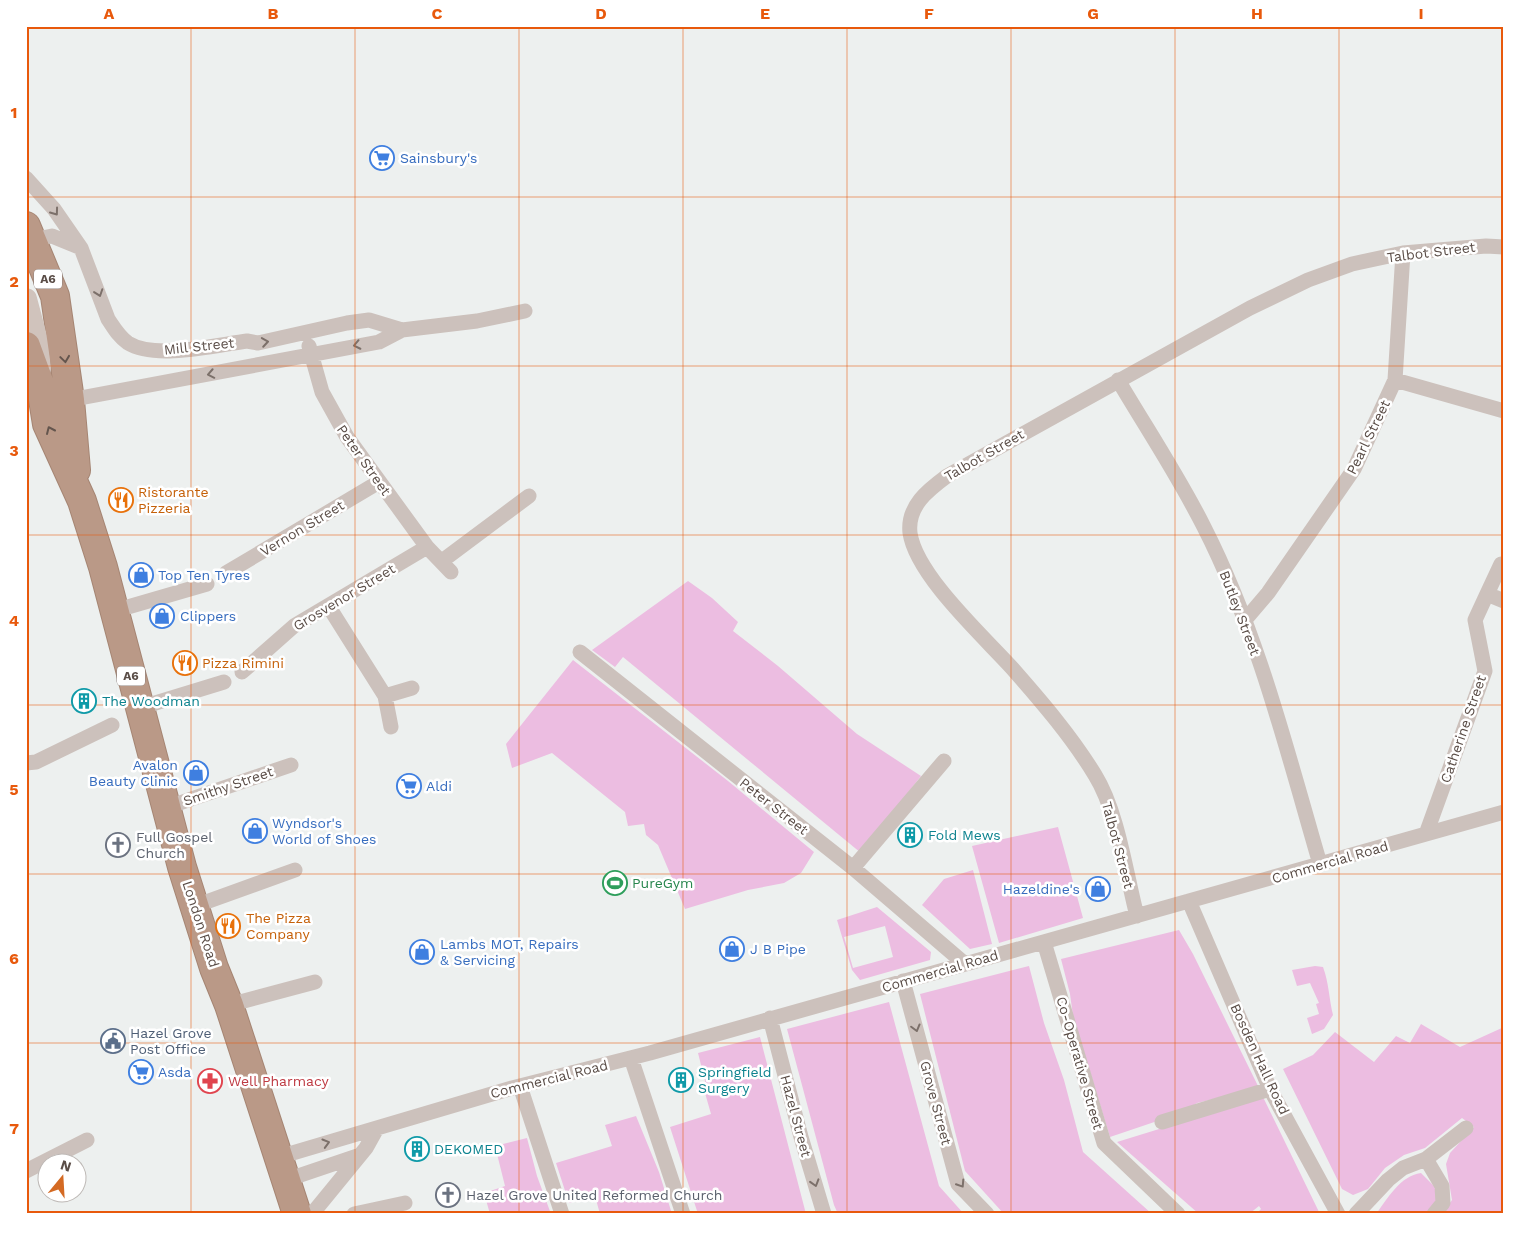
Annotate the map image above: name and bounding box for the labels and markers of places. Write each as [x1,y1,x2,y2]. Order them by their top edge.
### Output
supermarket icon: Sainsbury's [369,145,395,171]
place label: Sainsbury's [400,150,477,166]
place label: Ristorante Pizzeria [138,484,209,516]
restaurant icon: Ristorante Pizzeria [108,487,134,513]
shop icon: Top Ten Tyres [128,562,154,588]
place label: Top Ten Tyres [158,567,250,583]
shop icon: Clippers [149,603,175,629]
place label: Clippers [180,608,236,624]
restaurant icon: Pizza Rimini [172,650,198,676]
place label: Pizza Rimini [202,655,284,671]
building icon: The Woodman [71,688,97,714]
place label: The Woodman [102,693,200,709]
place label: Avalon Beauty Clinic [89,757,178,789]
shop icon: Avalon Beauty Clinic [183,760,209,786]
supermarket icon: Aldi [396,773,422,799]
place label: Aldi [426,778,452,794]
place label: Wyndsor's World of Shoes [272,815,376,847]
shop icon: Wyndsor's World of Shoes [242,818,268,844]
building icon: Fold Mews [897,822,923,848]
place label: Fold Mews [928,827,1001,843]
place label: Full Gospel Church [136,829,213,861]
church icon: Full Gospel Church [105,832,131,858]
sports icon: PureGym [602,870,628,896]
place label: PureGym [632,875,693,891]
shop icon: Hazeldine's [1085,876,1111,902]
place label: Hazeldine's [1003,881,1080,897]
place label: The Pizza Company [246,910,311,942]
restaurant icon: The Pizza Company [215,913,241,939]
place label: Lambs MOT, Repairs & Servicing [440,936,579,968]
shop icon: J B Pipe [719,936,745,962]
shop icon: Lambs MOT, Repairs & Servicing [409,939,435,965]
place label: J B Pipe [750,941,806,957]
place label: Hazel Grove Post Office [130,1025,212,1057]
public building icon: Hazel Grove Post Office [100,1028,126,1054]
supermarket icon: Asda [128,1059,154,1085]
place label: Asda [158,1064,191,1080]
place label: Springfield Surgery [698,1064,772,1096]
building icon: Springfield Surgery [668,1067,694,1093]
pharmacy icon: Well Pharmacy [197,1068,223,1094]
place label: Well Pharmacy [228,1073,330,1089]
building icon: DEKOMED [404,1136,430,1162]
place label: DEKOMED [434,1141,503,1157]
church icon: Hazel Grove United Reformed Church [435,1182,461,1208]
place label: Hazel Grove United Reformed Church [466,1187,722,1203]

